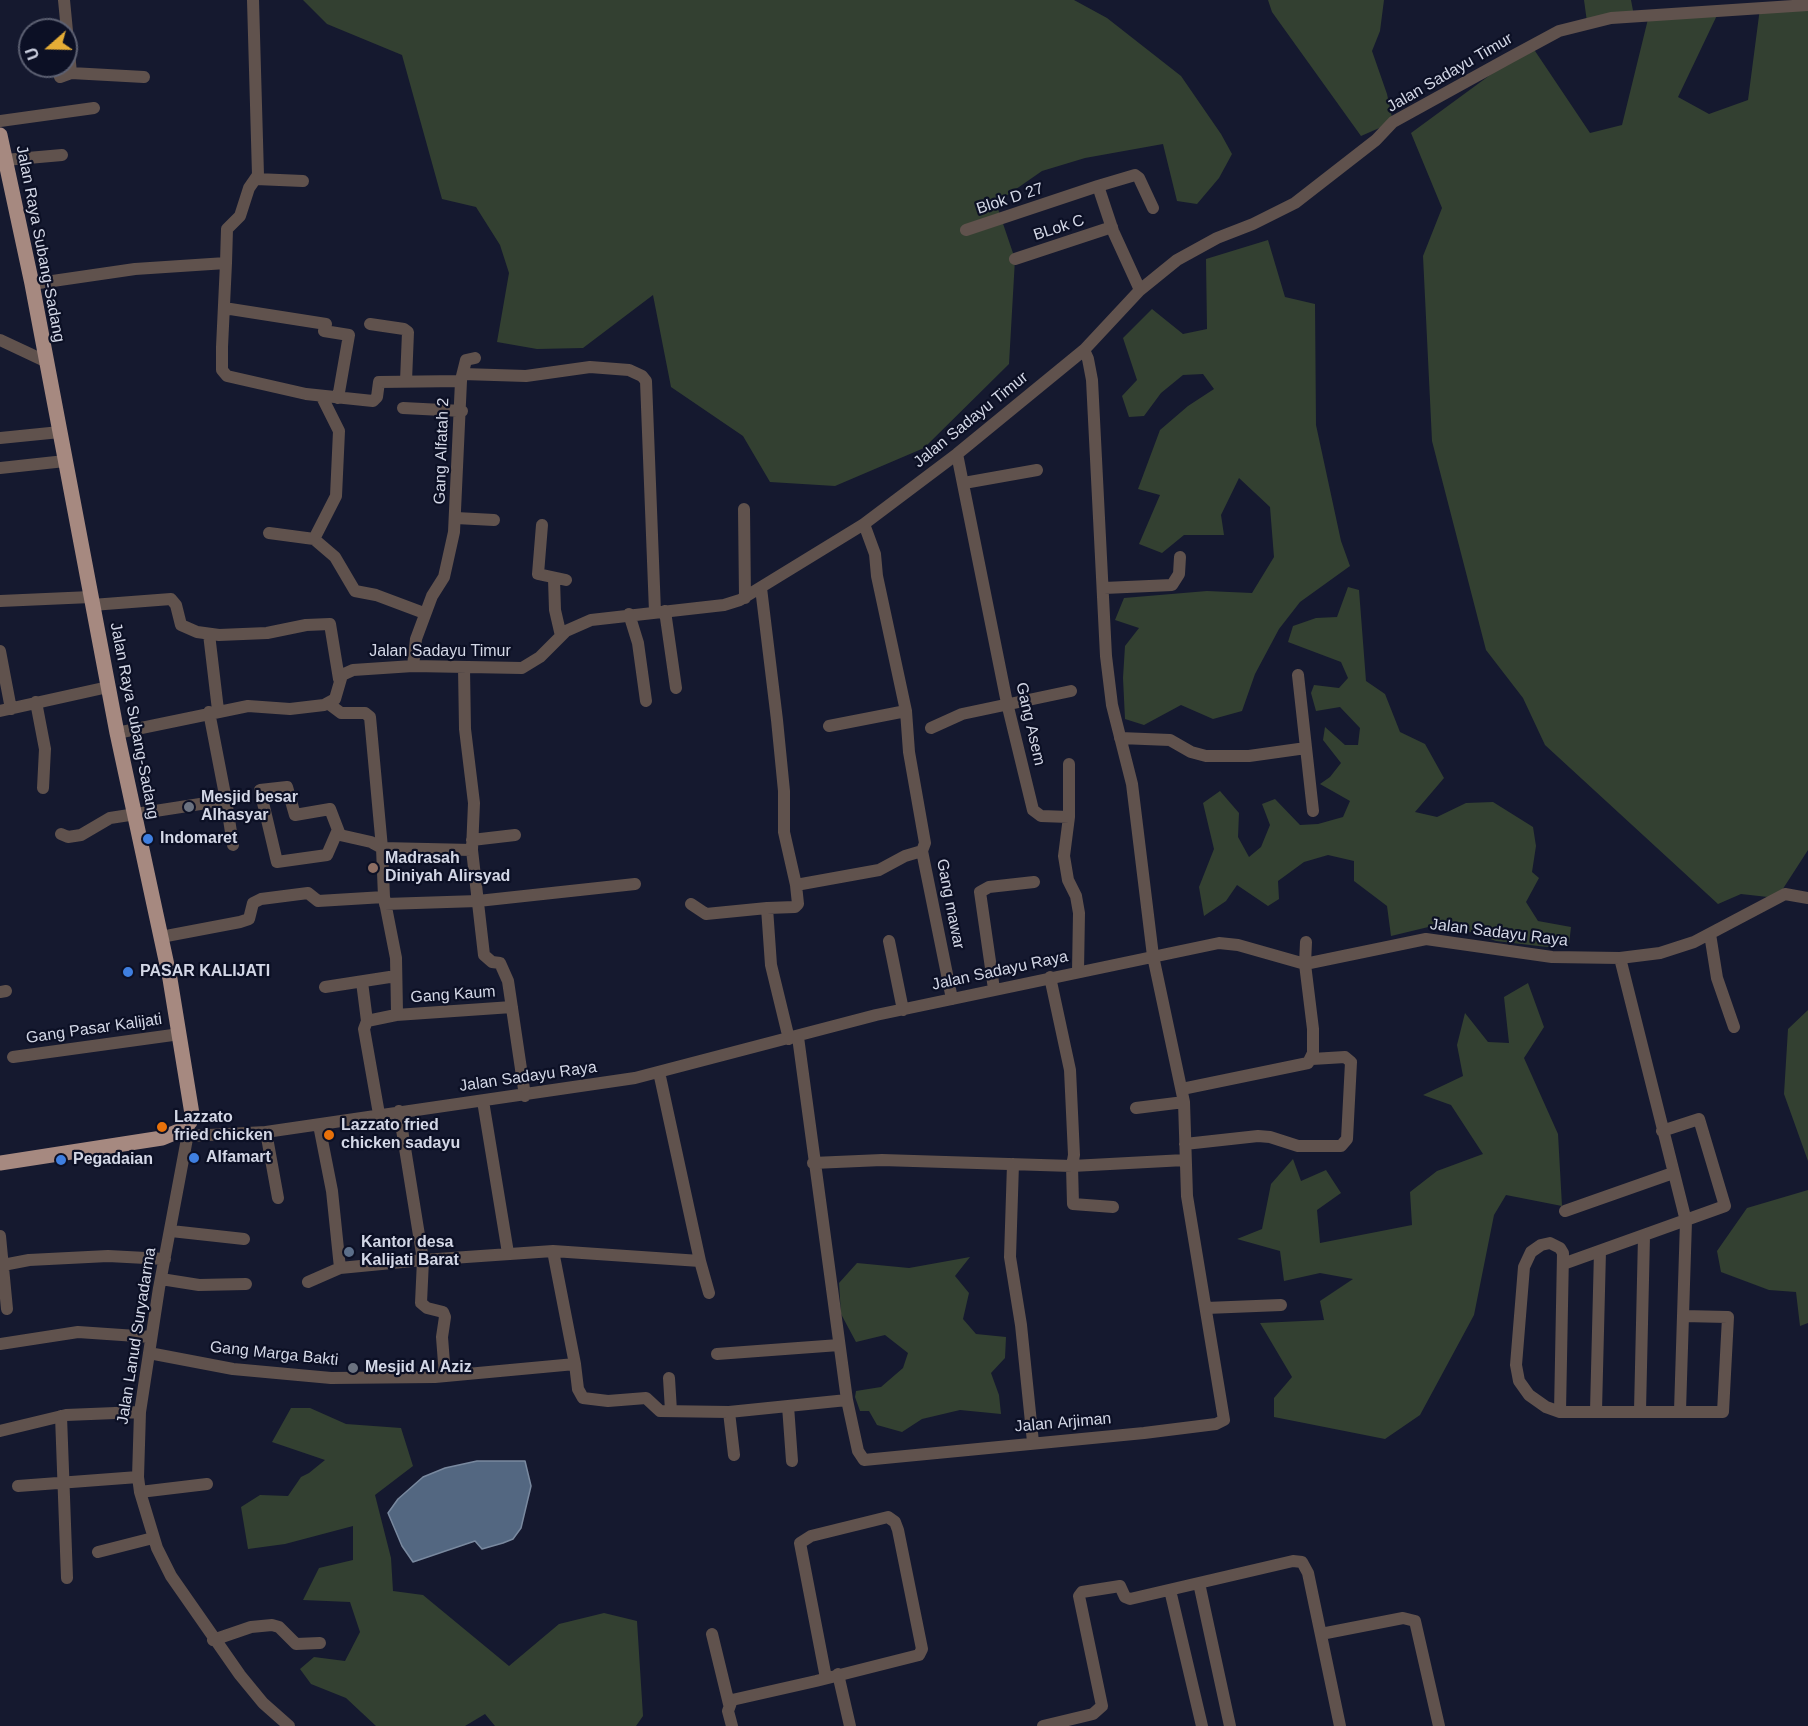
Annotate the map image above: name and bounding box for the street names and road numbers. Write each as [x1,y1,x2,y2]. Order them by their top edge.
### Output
street label: Jalan Sadayu Timur [1384,29,1516,117]
street label: Jalan Raya Subang-Sadang [11,144,69,344]
street label: Blok D 27 [974,179,1046,219]
street label: BLok C [1031,211,1087,245]
street label: Jalan Sadayu Timur [910,368,1032,472]
street label: Gang Alfatah 2 [431,397,453,505]
street label: Jalan Raya Subang-Sadang [105,621,163,821]
street label: Jalan Sadayu Timur [369,642,511,662]
street label: Gang Asem [1011,681,1049,767]
street label: Gang mawar [932,857,968,951]
street label: Jalan Sadayu Raya [1429,915,1569,951]
street label: Jalan Sadayu Raya [930,947,1070,995]
street label: Gang Kaum [410,982,496,1008]
street label: Gang Pasar Kalijati [25,1010,163,1048]
street label: Jalan Sadayu Raya [458,1058,598,1096]
street label: Jalan Lanud Suryadarma [114,1246,160,1426]
street label: Gang Marga Bakti [209,1338,339,1370]
street label: Jalan Arjiman [1014,1409,1112,1437]

